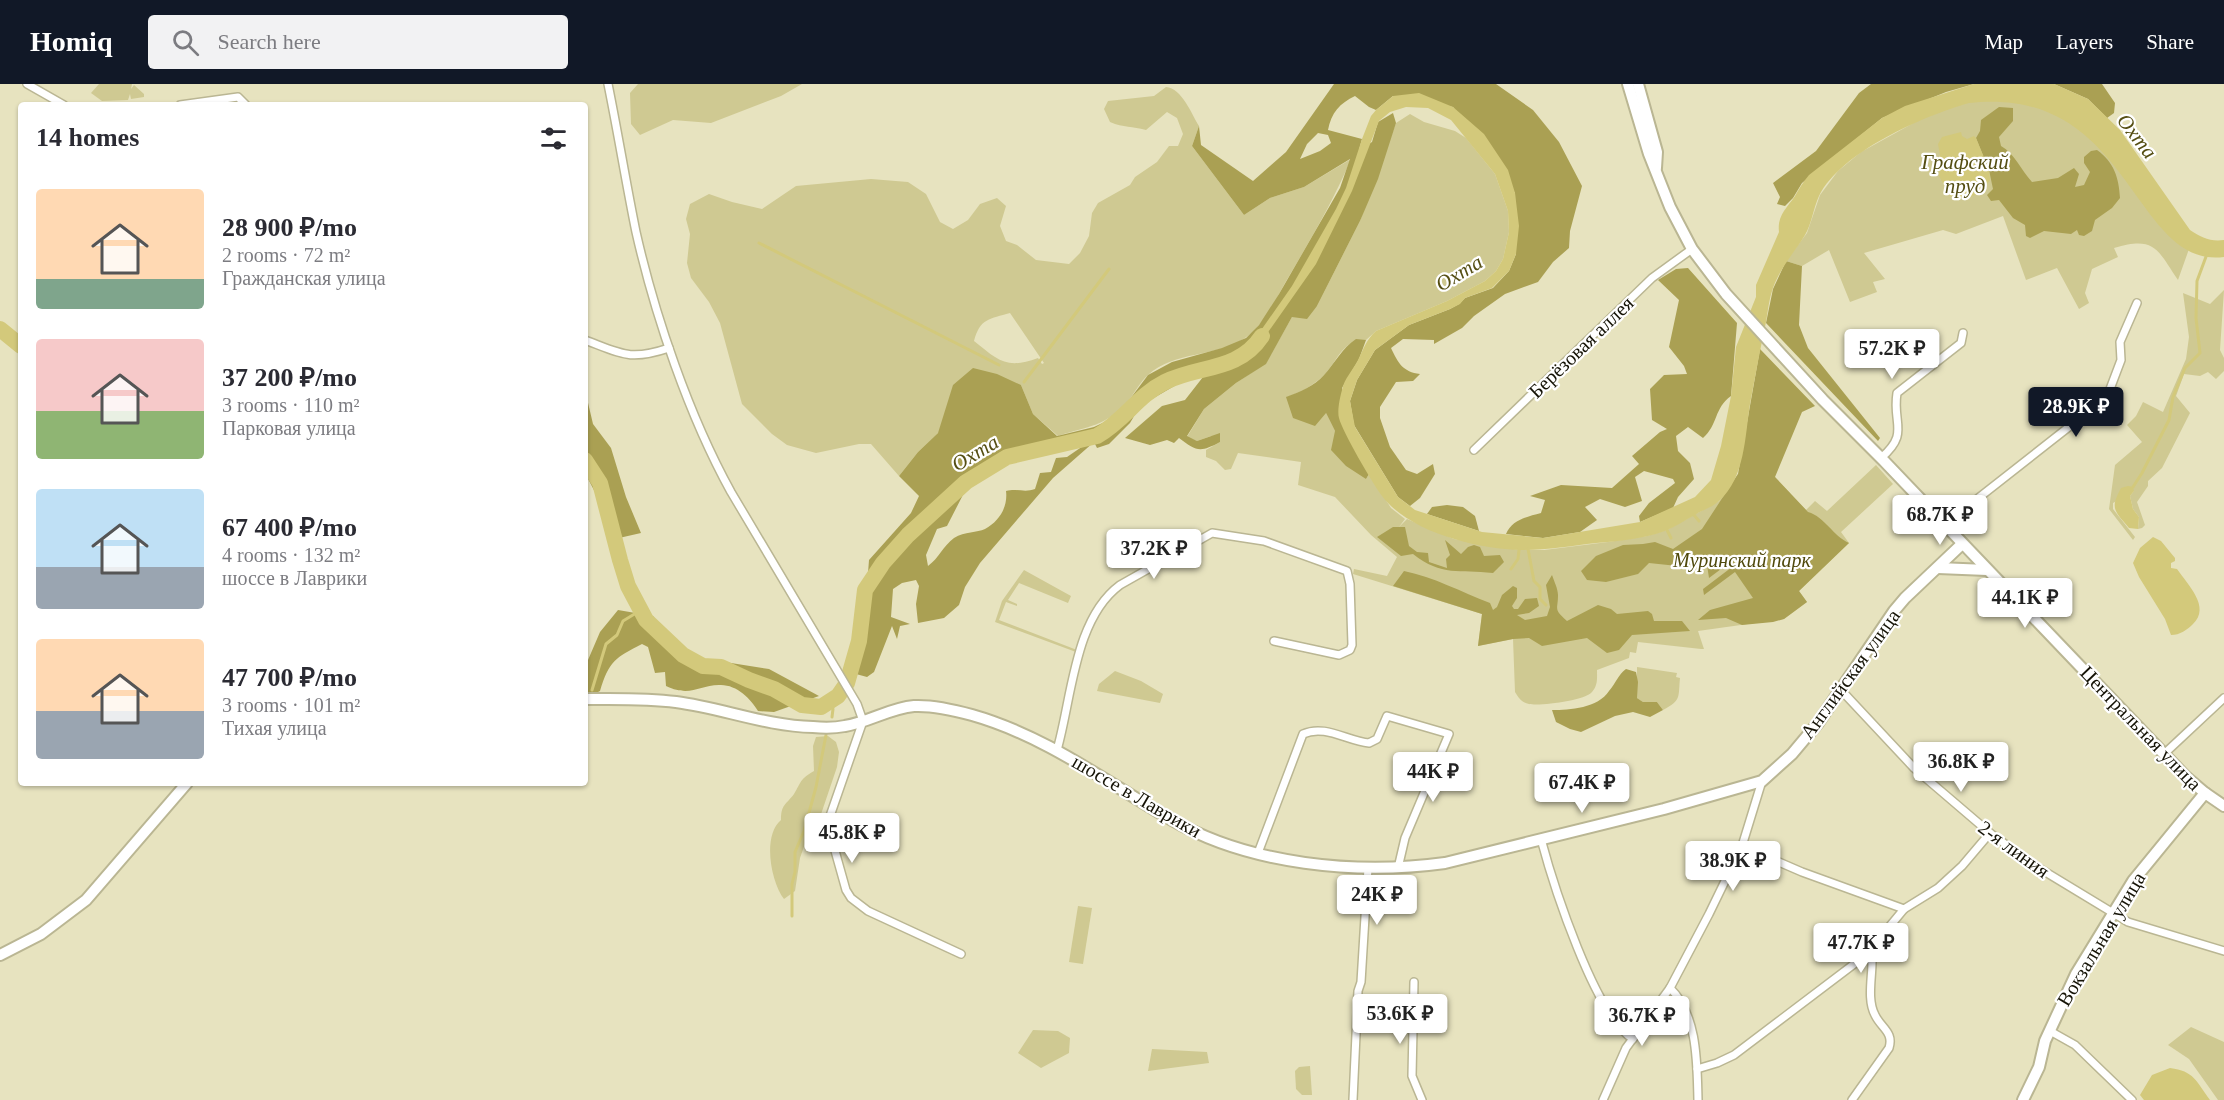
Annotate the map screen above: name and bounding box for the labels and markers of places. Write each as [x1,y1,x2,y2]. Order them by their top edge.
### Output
pin: 57.2K ₽ [1837,329,1947,380]
pin: 28.9K ₽ [2021,387,2131,438]
pin: 68.7K ₽ [1885,495,1995,546]
pin: 37.2K ₽ [1099,529,1209,580]
pin: 44.1K ₽ [1970,578,2080,629]
pin: 36.8K ₽ [1906,742,2016,793]
pin: 44K ₽ [1391,752,1475,803]
pin: 67.4K ₽ [1527,763,1637,814]
pin: 45.8K ₽ [797,813,907,864]
pin: 38.9K ₽ [1678,841,1788,892]
pin: 24K ₽ [1335,875,1419,926]
pin: 47.7K ₽ [1806,923,1916,974]
pin: 53.6K ₽ [1345,994,1455,1045]
pin: 36.7K ₽ [1587,996,1697,1047]

